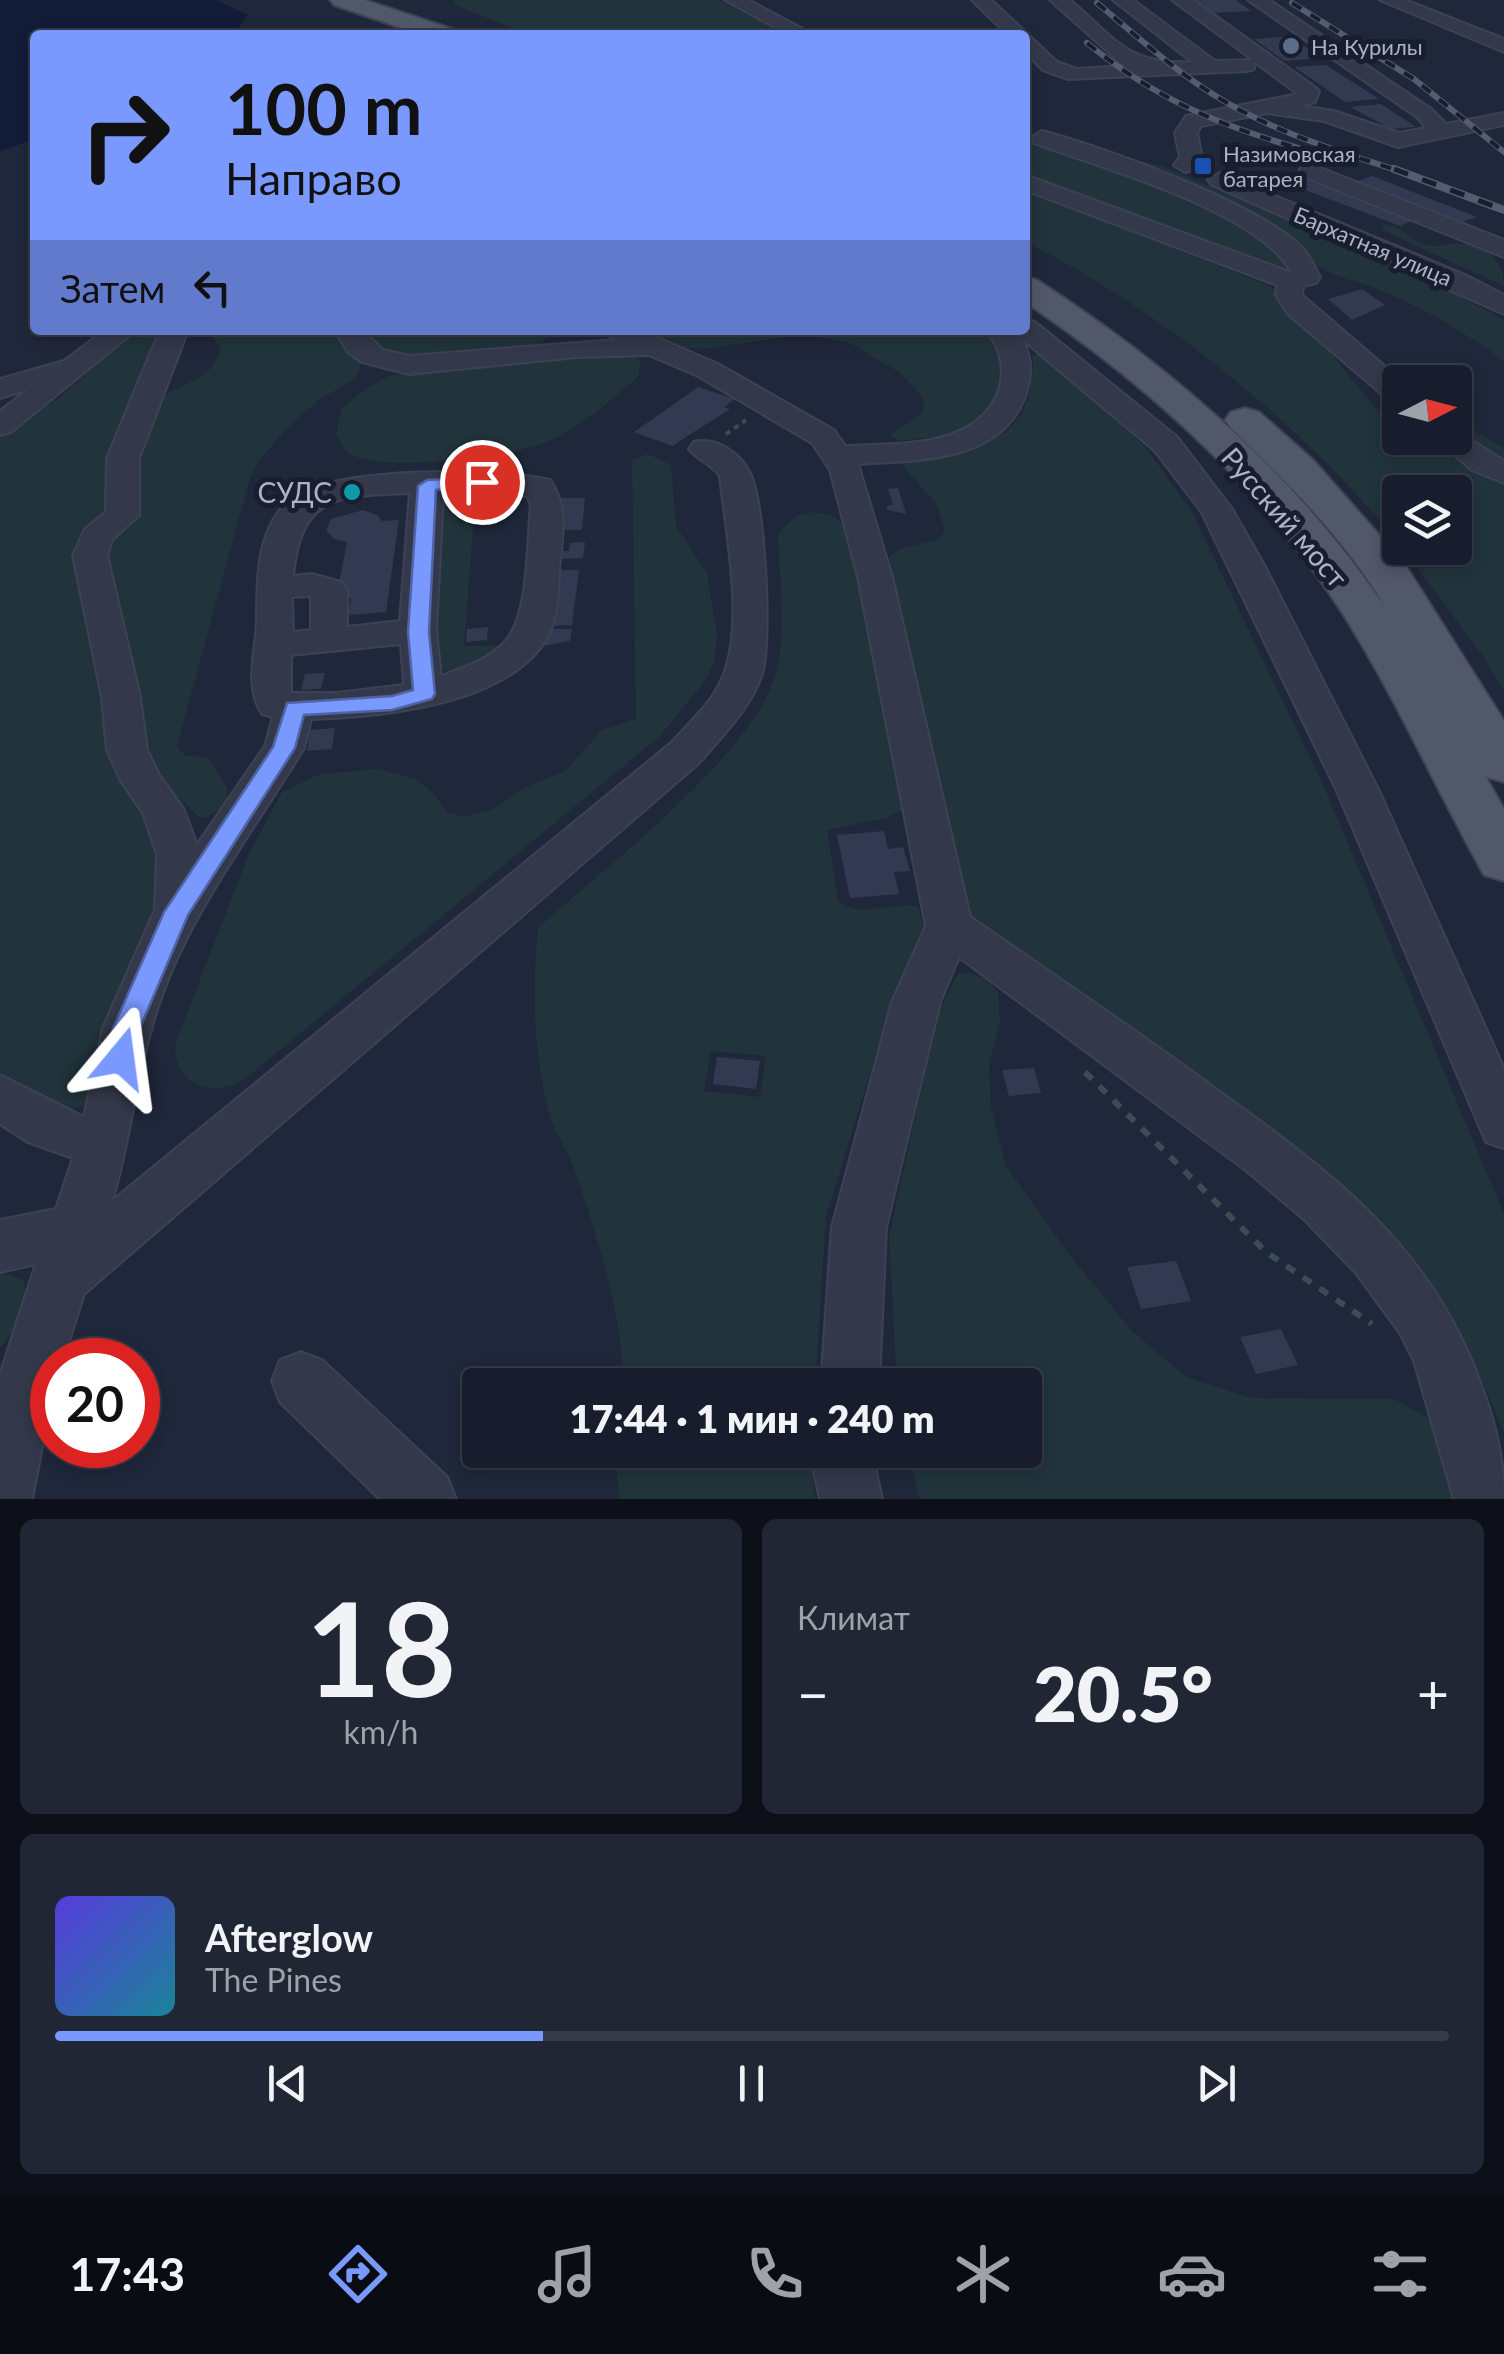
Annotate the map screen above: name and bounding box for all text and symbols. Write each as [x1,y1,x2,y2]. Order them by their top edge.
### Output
place label: На Курилы [1311,33,1423,60]
marker: На Курилы [1280,35,1302,57]
text: 100 m [225,66,422,150]
icon: right [60,70,190,200]
place label: Назимовская батарея [1223,140,1356,192]
text: Направо [225,151,402,205]
marker: Назимовская батарея [1192,155,1214,177]
street label: Бархатная улица [1290,201,1456,291]
icon: left [185,260,240,315]
text: Затем [60,265,165,311]
north arrow [1382,365,1472,455]
map controls [1382,365,1472,565]
pin [440,440,525,525]
street label: Русский мост [1215,440,1355,594]
icon: arrive [455,455,510,510]
place label: СУДС [257,475,332,509]
button: layers [1382,475,1472,565]
marker: СУДС [341,481,363,503]
position arrow [69,1006,173,1110]
speed limit sign: 20 [30,1338,160,1468]
text: 17:44 · 1 мин · 240 m [569,1395,935,1441]
text: 18 [306,1569,456,1725]
text: Климат [797,1598,910,1637]
text: 20.5° [1033,1648,1213,1738]
text: − [797,1660,829,1726]
text: + [1417,1660,1449,1726]
text: km/h [344,1712,418,1751]
text: Afterglow [205,1914,373,1960]
text: The Pines [205,1960,342,1999]
icon: previous [260,2056,315,2111]
icon: pause [724,2056,779,2111]
icon: next [1189,2056,1244,2111]
icon: directions [323,2239,393,2309]
icon: music [532,2239,602,2309]
icon: phone [740,2239,810,2309]
icon: climate [948,2239,1018,2309]
icon: car [1157,2239,1227,2309]
icon: filters [1365,2239,1435,2309]
text: 17:43 [69,2247,185,2301]

